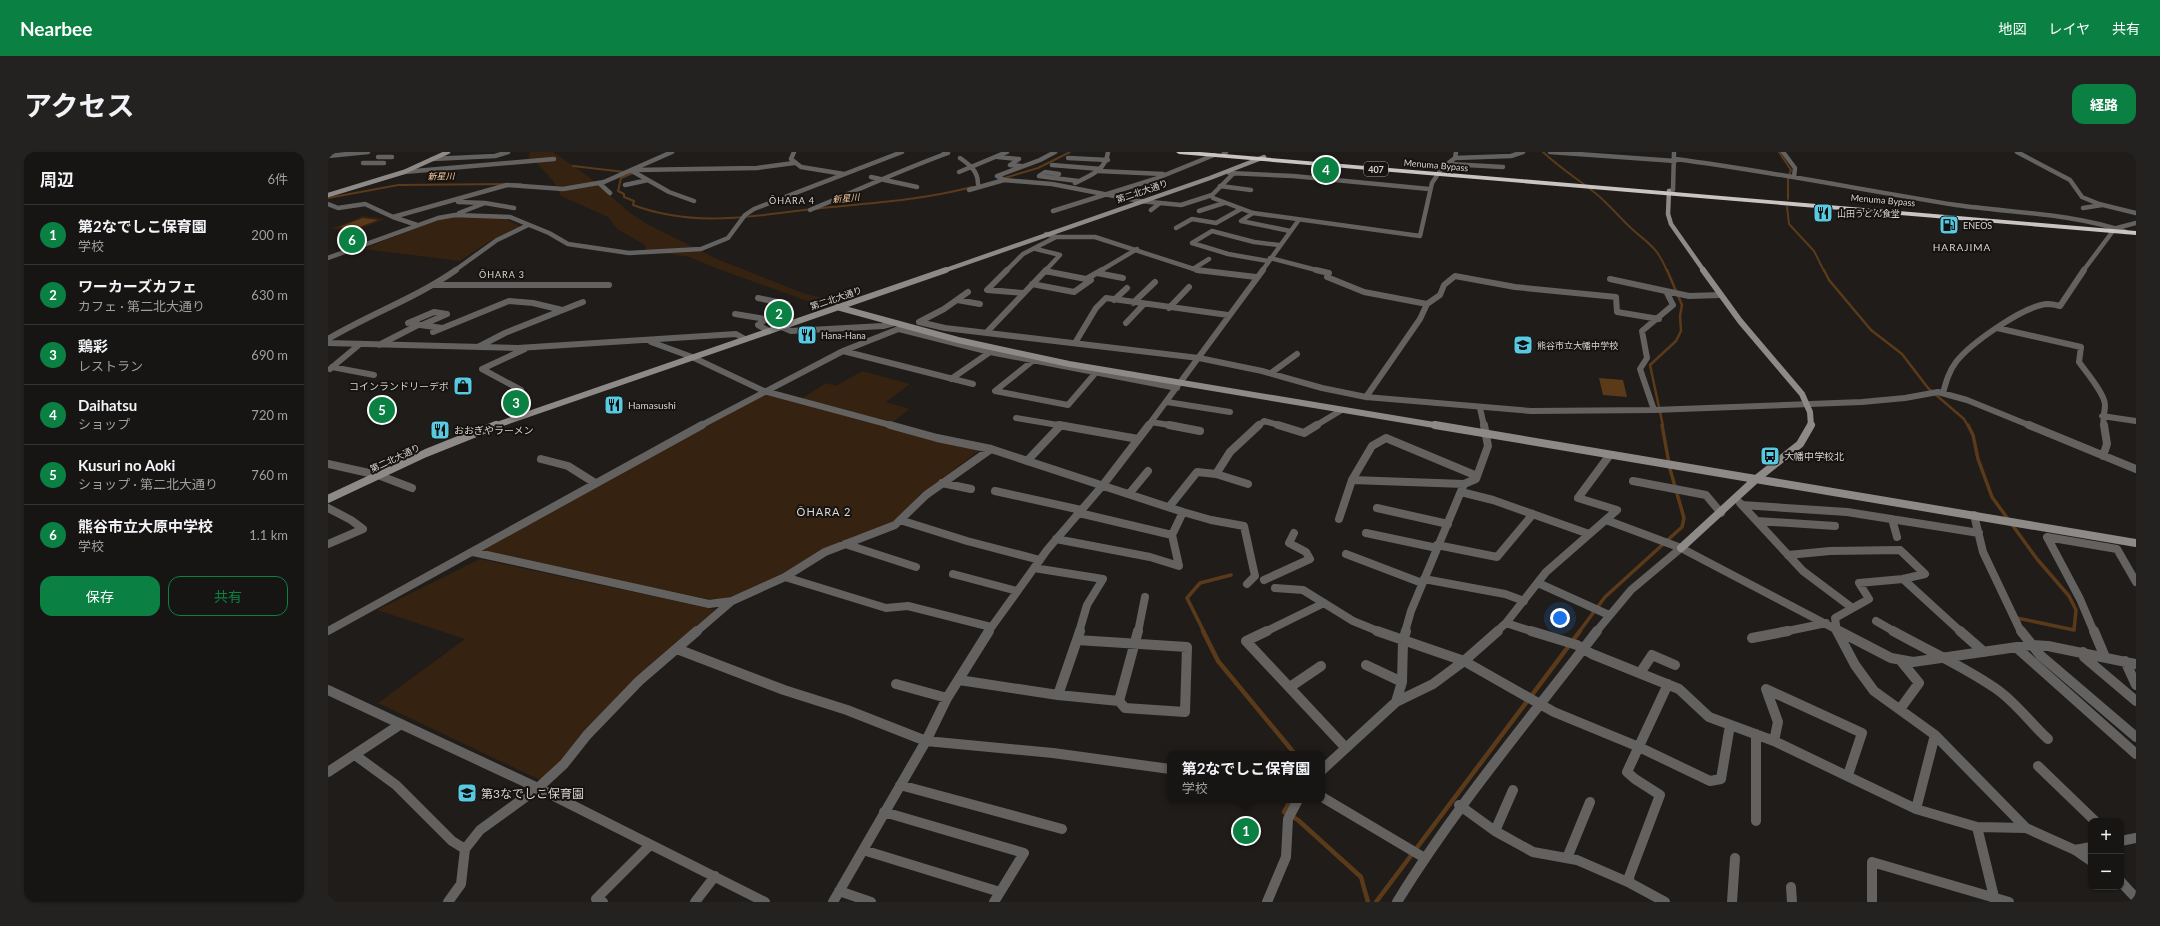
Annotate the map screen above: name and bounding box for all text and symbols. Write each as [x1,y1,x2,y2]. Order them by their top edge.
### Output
text: Nearbee [20,17,92,40]
text: 地図 [1998,20,2026,37]
text: レイヤ [2048,20,2090,37]
text: 共有 [2112,20,2140,37]
button: 経路 [2072,84,2136,124]
text: アクセス [24,88,135,122]
pin: 4 [1313,155,1339,185]
street label: Menuma Bypass [1403,157,1469,173]
road number: 407 [1364,162,1388,176]
text: 周辺 [40,169,74,190]
water label: 新星川 [427,170,456,182]
text: 6件 [267,171,288,187]
street label: 第二北大通り [1115,177,1169,205]
water label: 新星川 [832,191,861,205]
street label: Menuma Bypass [1850,192,1916,208]
district label: ŌHARA 4 [769,195,815,206]
restaurant icon: 山田うどん食堂 [1812,202,1834,224]
place label: 山田うどん食堂 [1837,208,1900,219]
fuel station icon: ENEOS [1938,214,1960,236]
text: 第2なでしこ保育園 [78,217,207,235]
place label: ENEOS [1963,220,1992,231]
pin: 6 [339,225,365,255]
text: 1 [49,227,57,243]
text: 200 m [251,227,288,243]
text: 学校 [78,238,104,254]
district label: HARAJIMA [1933,241,1991,253]
district label: ŌHARA 3 [479,269,525,280]
text: ワーカーズカフェ [78,277,197,295]
street label: 第二北大通り [809,284,863,312]
text: 2 [49,287,57,303]
text: 630 m [251,287,288,303]
text: カフェ · 第二北大通り [78,298,205,314]
pin: 2 [766,299,792,329]
restaurant icon: Hana-Hana [796,324,818,346]
place label: Hana-Hana [821,330,866,341]
school or university icon: 熊谷市立大幡中学校 [1512,334,1534,356]
text: 鶏彩 [78,337,108,355]
place label: 熊谷市立大幡中学校 [1537,340,1618,351]
text: 3 [49,347,57,363]
text: 690 m [251,347,288,363]
text: レストラン [78,358,143,374]
shop icon: コインランドリーデポ [452,375,474,397]
place label: コインランドリーデポ [349,380,449,392]
pin: 3 [503,388,529,418]
restaurant icon: Hamasushi [603,394,625,416]
pin: 5 [369,395,395,425]
text: Daihatsu [78,396,137,414]
place label: Hamasushi [628,399,676,411]
text: 4 [49,407,57,423]
text: 720 m [251,407,288,423]
text: ショップ [78,416,130,432]
restaurant icon: おおぎやラーメン [429,419,451,441]
place label: おおぎやラーメン [454,424,534,436]
street label: 第二北大通り [368,442,422,474]
bus stop icon: 大幡中学校北 [1759,445,1781,467]
place label: 大幡中学校北 [1784,450,1844,462]
text: Kusuri no Aoki [78,456,175,474]
text: 5 [49,467,57,483]
text: 760 m [251,467,288,483]
text: ショップ · 第二北大通り [78,476,218,492]
district label: ŌHARA 2 [797,505,851,518]
text: 熊谷市立大原中学校 [78,517,213,535]
text: 6 [49,527,57,543]
text: 1.1 km [249,527,288,543]
text: 学校 [78,538,104,554]
button: 保存 [40,576,160,616]
button: 共有 [168,576,288,616]
your location [1550,608,1570,628]
popup [1167,751,1325,803]
text: 第2なでしこ保育園 [1182,759,1310,777]
text: 学校 [1182,780,1208,796]
school or university icon: 第3なでしこ保育園 [456,782,478,804]
place label: 第3なでしこ保育園 [481,786,584,801]
pin: 1 [1233,816,1259,846]
map controls [2088,818,2124,890]
button: + [2088,818,2124,854]
button: − [2088,854,2124,890]

